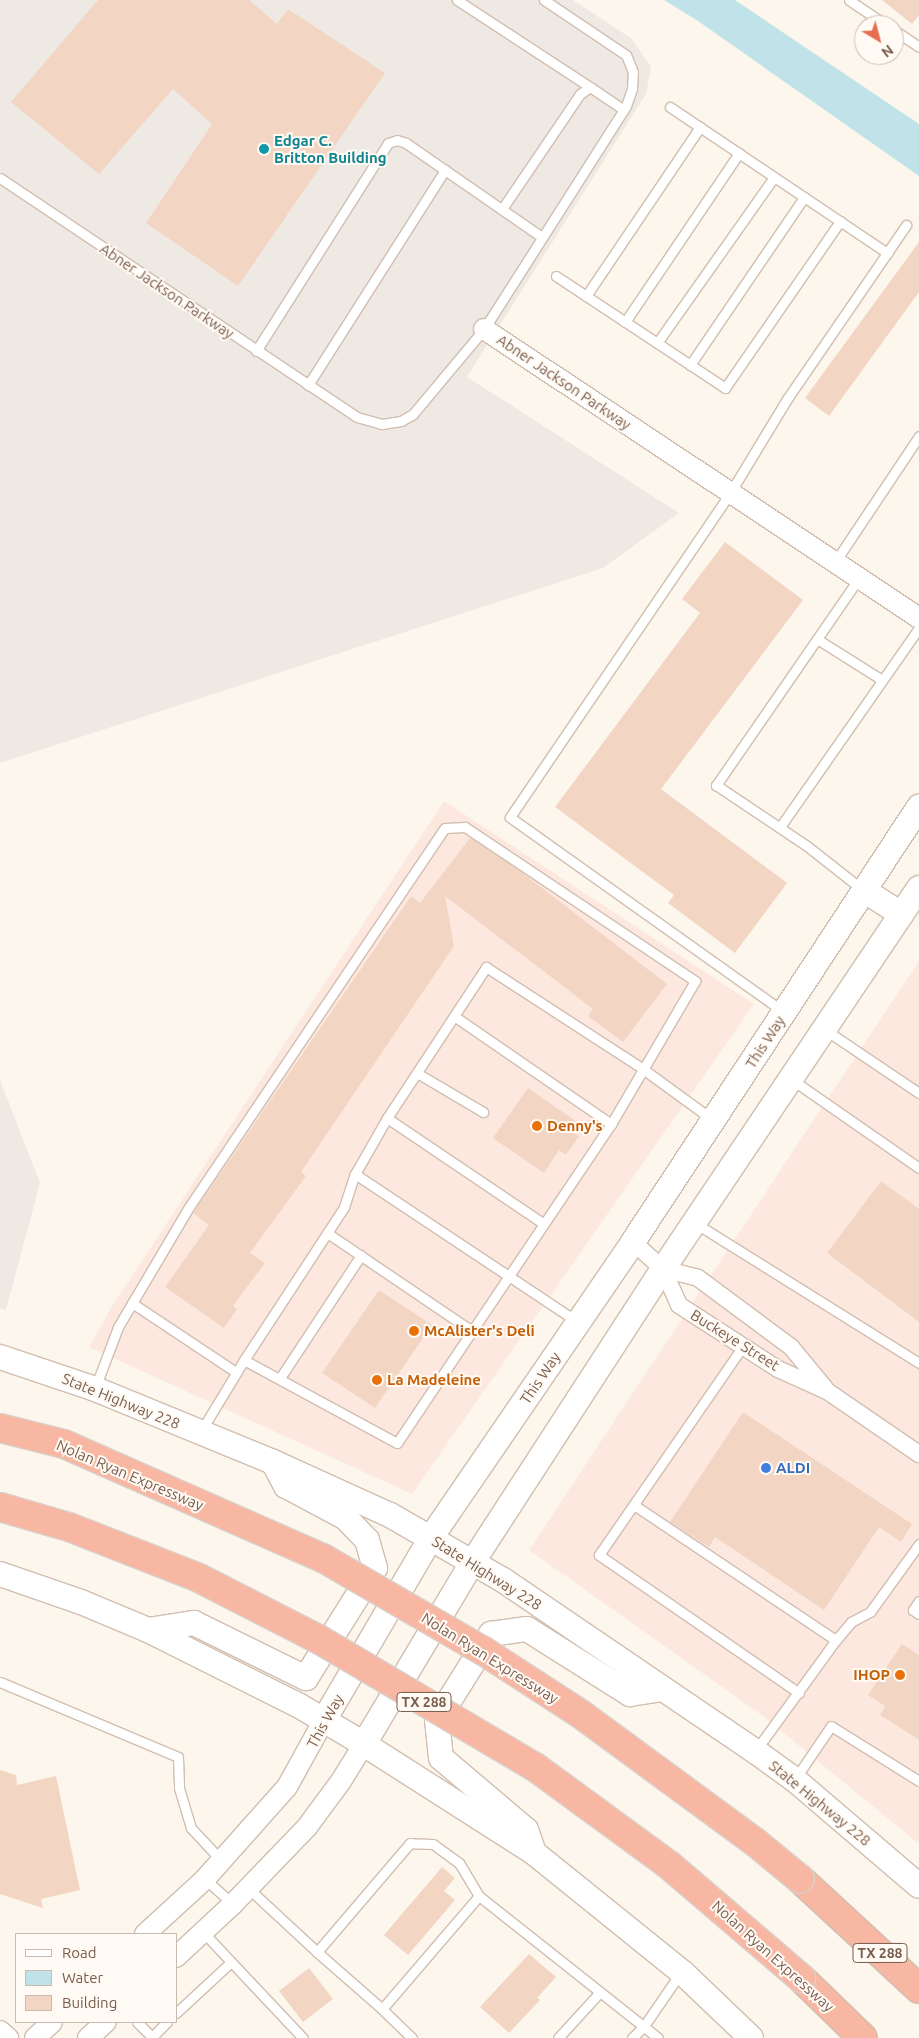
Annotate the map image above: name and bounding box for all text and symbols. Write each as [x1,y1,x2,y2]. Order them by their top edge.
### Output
north arrow [854,15,904,65]
text: N [878,42,896,61]
place label: Edgar C. Britton Building [274,131,387,166]
marker: Edgar C. Britton Building [258,143,270,155]
street label: Abner Jackson Parkway [97,239,237,343]
street label: Abner Jackson Parkway [494,330,634,434]
street label: This Way [741,1012,789,1072]
place label: Denny's [547,1117,603,1135]
marker: Denny's [531,1120,543,1132]
street label: Buckeye Street [687,1305,783,1375]
place label: McAlister's Deli [424,1322,535,1340]
marker: McAlister's Deli [408,1325,420,1337]
street label: This Way [516,1349,564,1407]
street label: State Highway 228 [59,1369,183,1433]
place label: La Madeleine [387,1371,481,1389]
marker: La Madeleine [371,1374,383,1386]
street label: Nolan Ryan Expressway [54,1436,206,1514]
place label: ALDI [776,1459,810,1477]
marker: ALDI [760,1462,772,1474]
street label: State Highway 228 [429,1532,545,1614]
street label: Nolan Ryan Expressway [418,1609,562,1707]
place label: IHOP [853,1666,890,1684]
marker: IHOP [894,1669,906,1681]
road number: TX 288 [396,1690,452,1714]
street label: This Way [303,1691,347,1751]
street label: State Highway 228 [766,1756,874,1850]
street label: Nolan Ryan Expressway [708,1896,838,2016]
legend [15,1933,178,2023]
road number: TX 288 [852,1942,908,1965]
text: Road [62,1944,97,1961]
text: Water [62,1969,103,1986]
text: Building [62,1994,117,2011]

